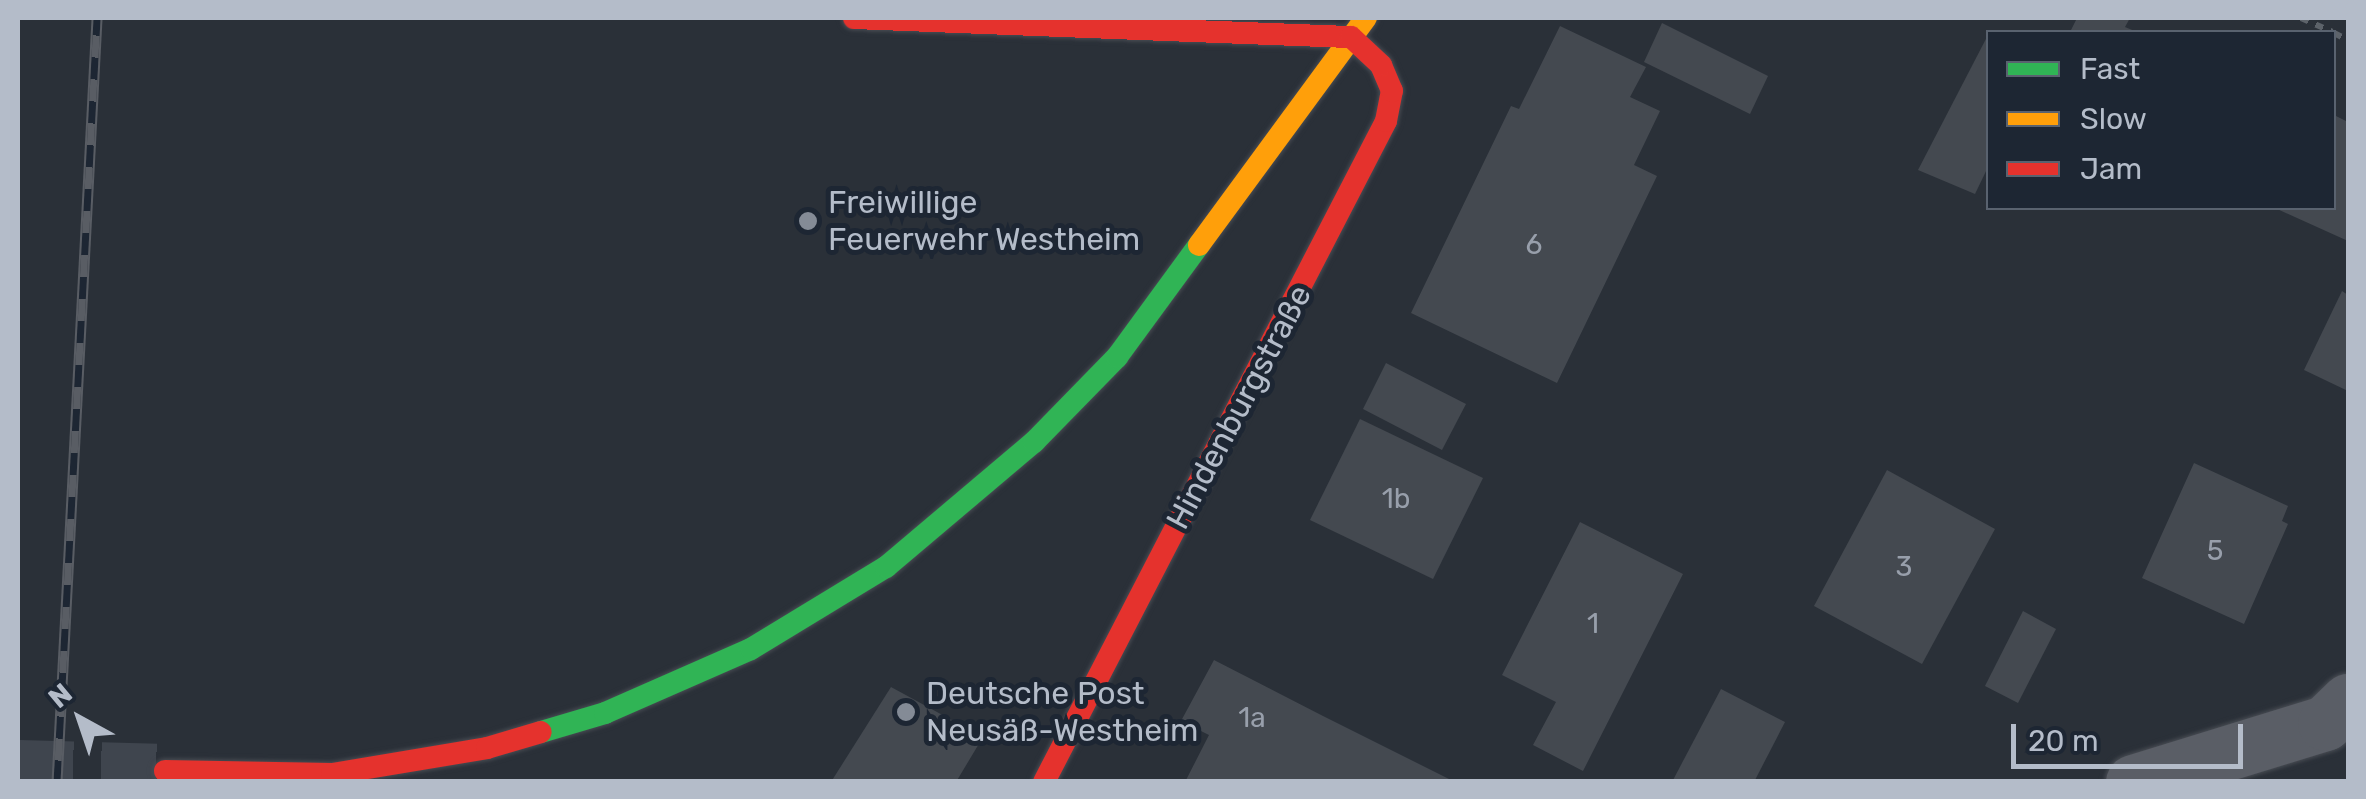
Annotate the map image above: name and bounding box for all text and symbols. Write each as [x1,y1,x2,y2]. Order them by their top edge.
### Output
legend [1986,30,2336,210]
text: Fast [2080,51,2140,87]
text: Slow [2080,101,2147,137]
text: Jam [2080,151,2142,187]
place label: Freiwillige Feuerwehr Westheim [828,184,1142,259]
marker: Freiwillige Feuerwehr Westheim [797,210,819,232]
house number: 6 [1526,228,1542,262]
street label: Hindenburgstraße [1159,278,1319,536]
house number: 1b [1382,482,1410,516]
house number: 5 [2207,534,2223,568]
house number: 3 [1896,550,1912,584]
house number: 1 [1587,607,1599,641]
north arrow [30,669,130,769]
place label: Deutsche Post Neusäß-Westheim [926,675,1198,750]
text: N [42,677,79,715]
marker: Deutsche Post Neusäß-Westheim [895,701,917,723]
house number: 1a [1238,701,1266,735]
scale bar [2016,704,2248,766]
text: 20 m [2028,723,2099,759]

